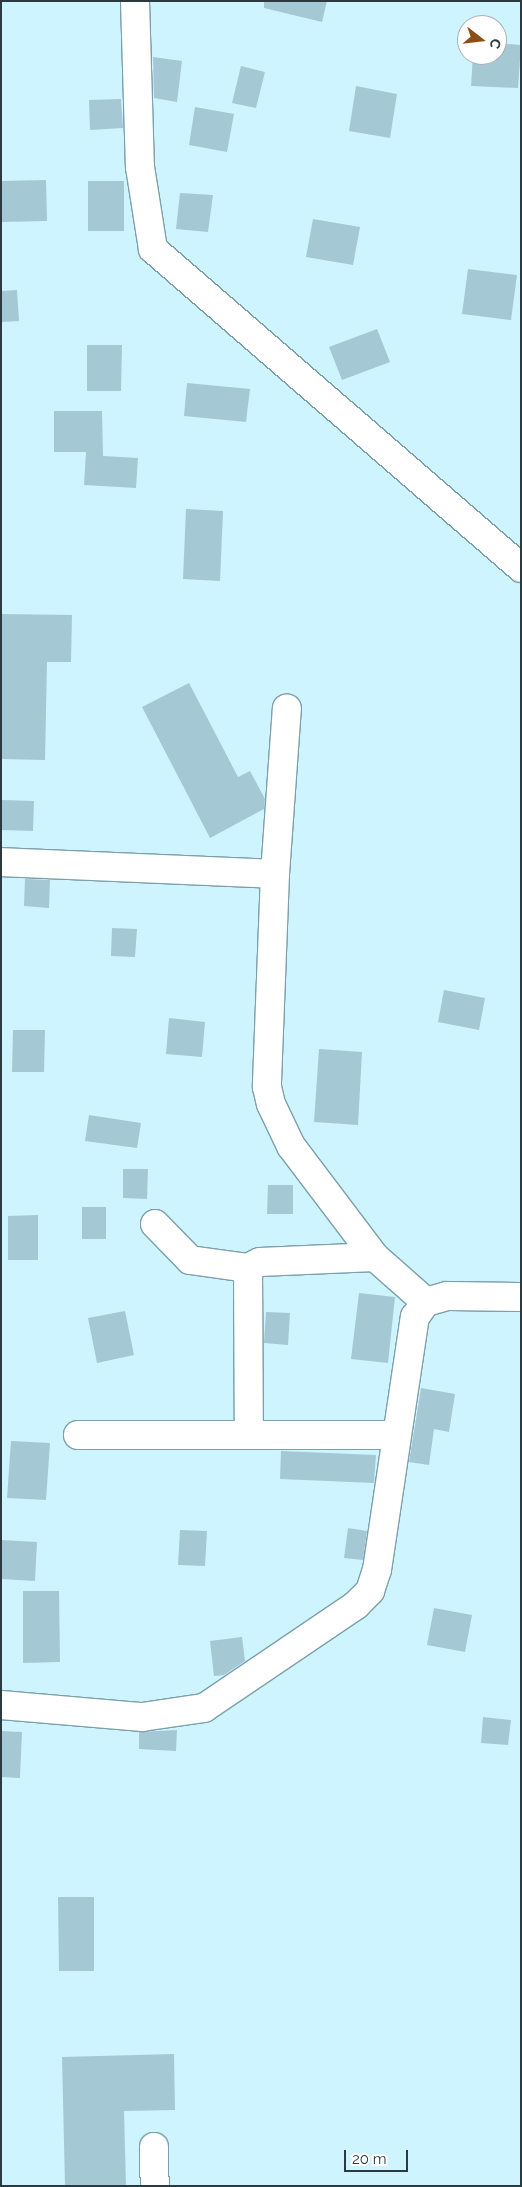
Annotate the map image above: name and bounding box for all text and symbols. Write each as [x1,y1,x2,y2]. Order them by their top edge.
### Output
north arrow [457,15,507,65]
text: С [486,37,504,51]
scale bar [347,2140,411,2172]
text: 20 m [352,2150,387,2168]

